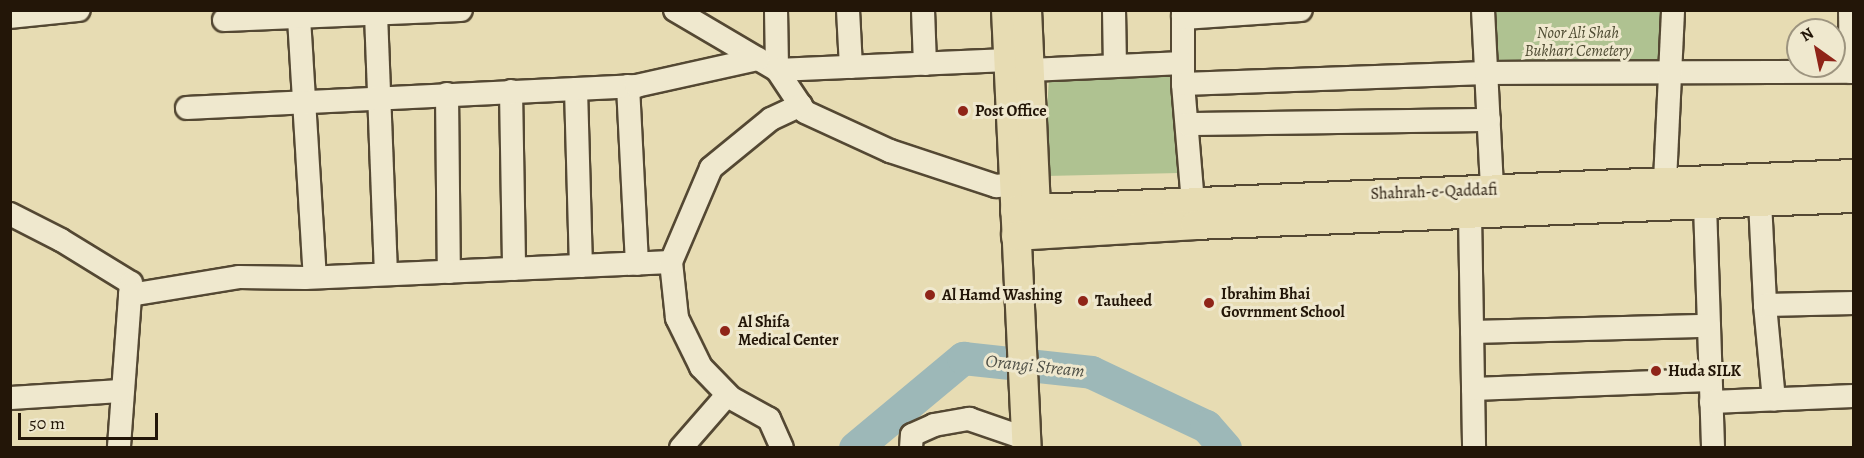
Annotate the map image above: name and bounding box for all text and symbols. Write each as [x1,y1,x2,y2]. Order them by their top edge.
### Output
north arrow [1786,18,1846,78]
text: N [1796,22,1818,47]
park label: Noor Ali Shah Bukhari Cemetery [1524,23,1632,61]
place label: Post Office [975,101,1047,121]
marker: Post Office [956,104,970,118]
street label: Shahrah-e-Qaddafi [1370,180,1498,204]
place label: Ibrahim Bhai Govrnment School [1221,284,1345,322]
place label: Al Hamd Washing [942,285,1062,305]
marker: Al Hamd Washing [923,288,937,302]
place label: Tauheed [1095,291,1152,311]
marker: Tauheed [1076,294,1090,308]
marker: Ibrahim Bhai Govrnment School [1202,296,1216,310]
place label: Al Shifa Medical Center [738,312,839,350]
marker: Al Shifa Medical Center [716,322,734,340]
water label: Orangi Stream [984,350,1086,382]
place label: Huda SILK [1668,361,1741,381]
marker: Huda SILK [1649,364,1663,378]
scale bar [21,401,160,439]
text: 50 m [29,411,65,435]

